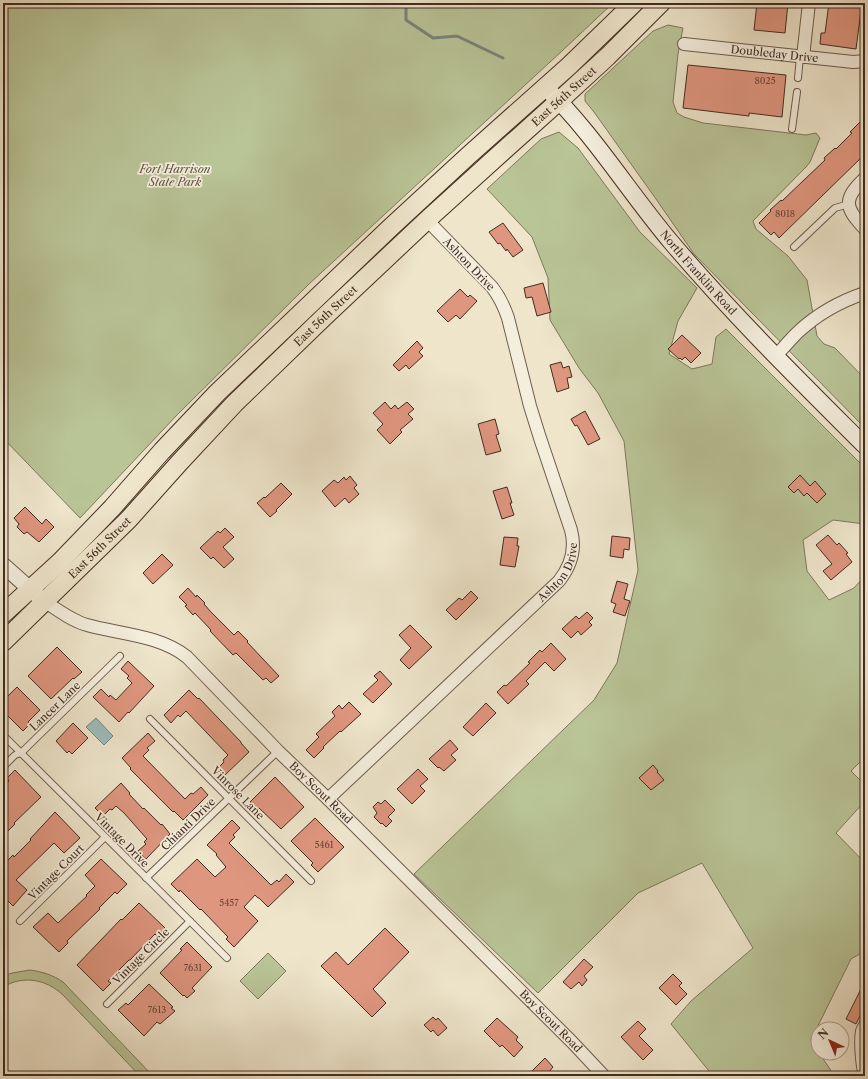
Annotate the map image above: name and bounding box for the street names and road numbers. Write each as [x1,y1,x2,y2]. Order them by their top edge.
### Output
street label: Doubleday Drive [730,42,819,65]
street label: East 56th Street [529,63,599,129]
street label: North Franklin Road [657,227,740,318]
street label: Ashton Drive [439,234,498,294]
street label: East 56th Street [291,282,360,349]
street label: East 56th Street [65,514,134,581]
street label: Ashton Drive [534,542,580,605]
street label: Lancer Lane [27,678,83,734]
street label: Boy Scout Road [286,759,356,827]
street label: Vinrose Lane [208,763,267,822]
street label: Chianti Drive [158,795,218,853]
street label: Vintage Drive [91,809,152,870]
street label: Vintage Court [24,841,87,904]
street label: Vintage Circle [109,925,172,988]
street label: Boy Scout Road [517,987,585,1055]

